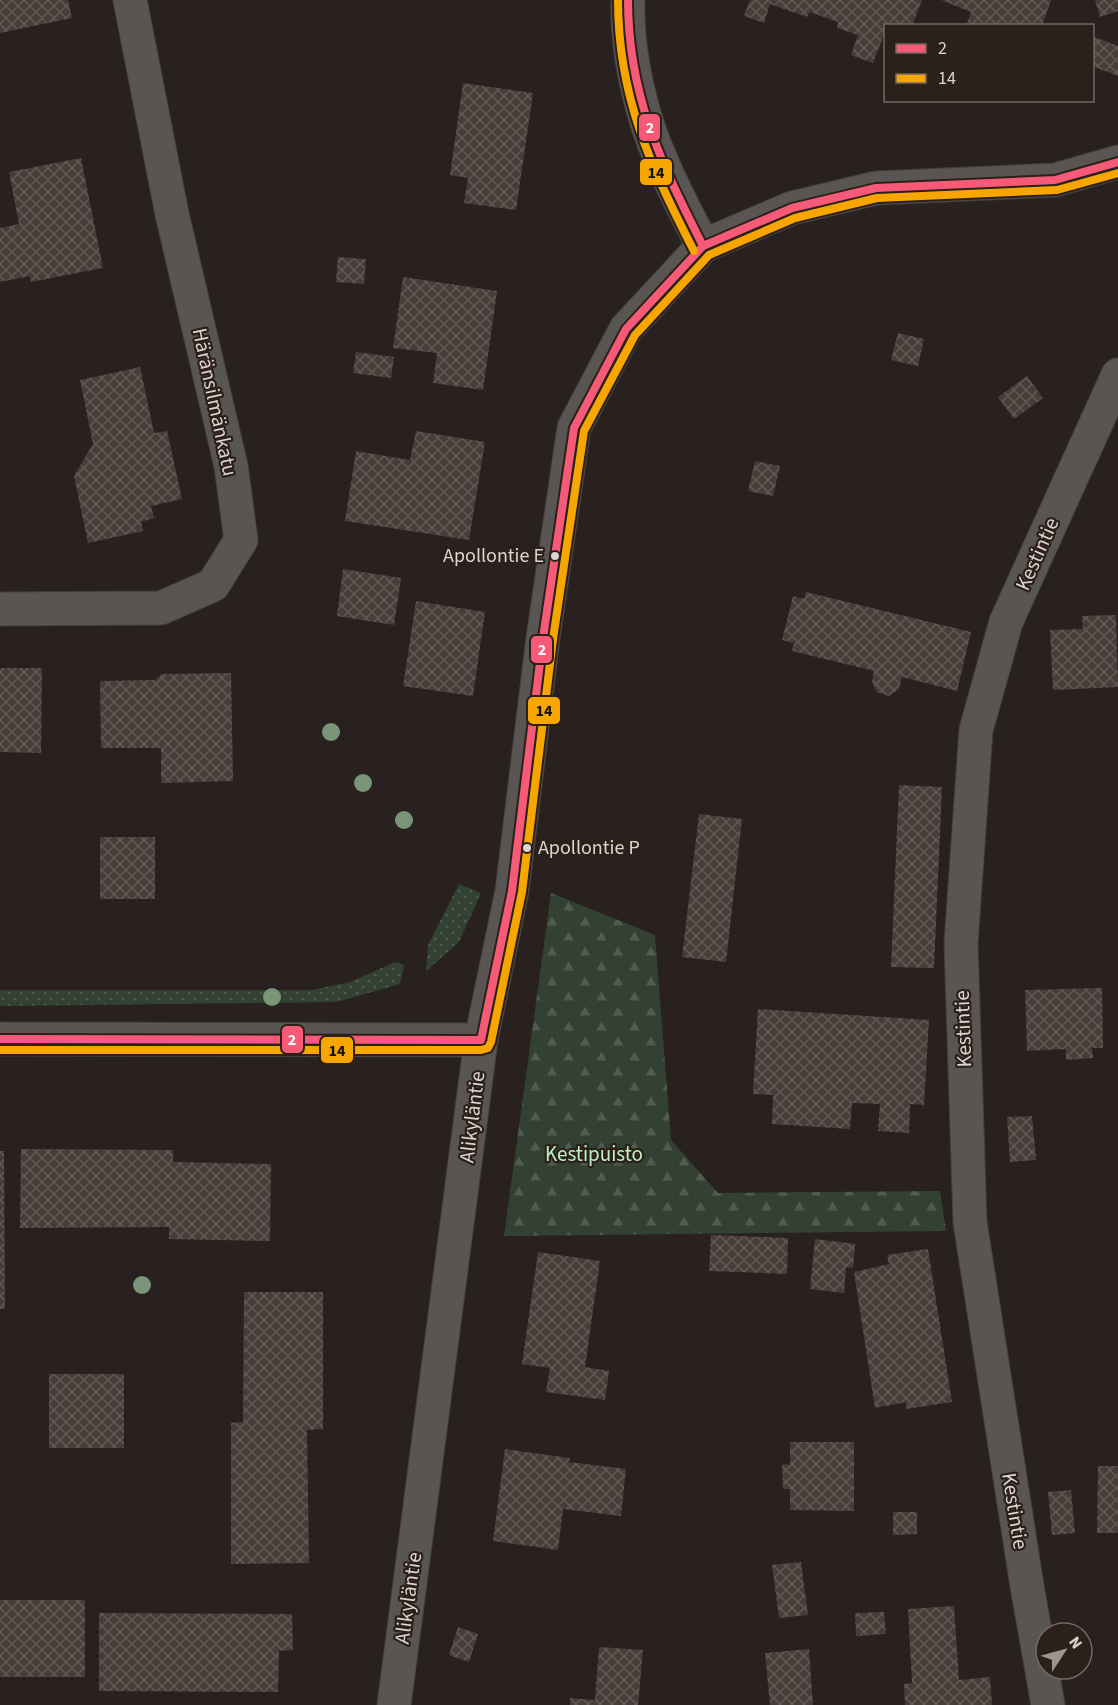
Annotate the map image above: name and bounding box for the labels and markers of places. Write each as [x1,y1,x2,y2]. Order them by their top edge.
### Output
place label: Apollontie E [443,542,544,570]
marker: Apollontie E [549,550,561,562]
place label: Apollontie P [538,834,640,862]
marker: Apollontie P [521,842,533,854]

